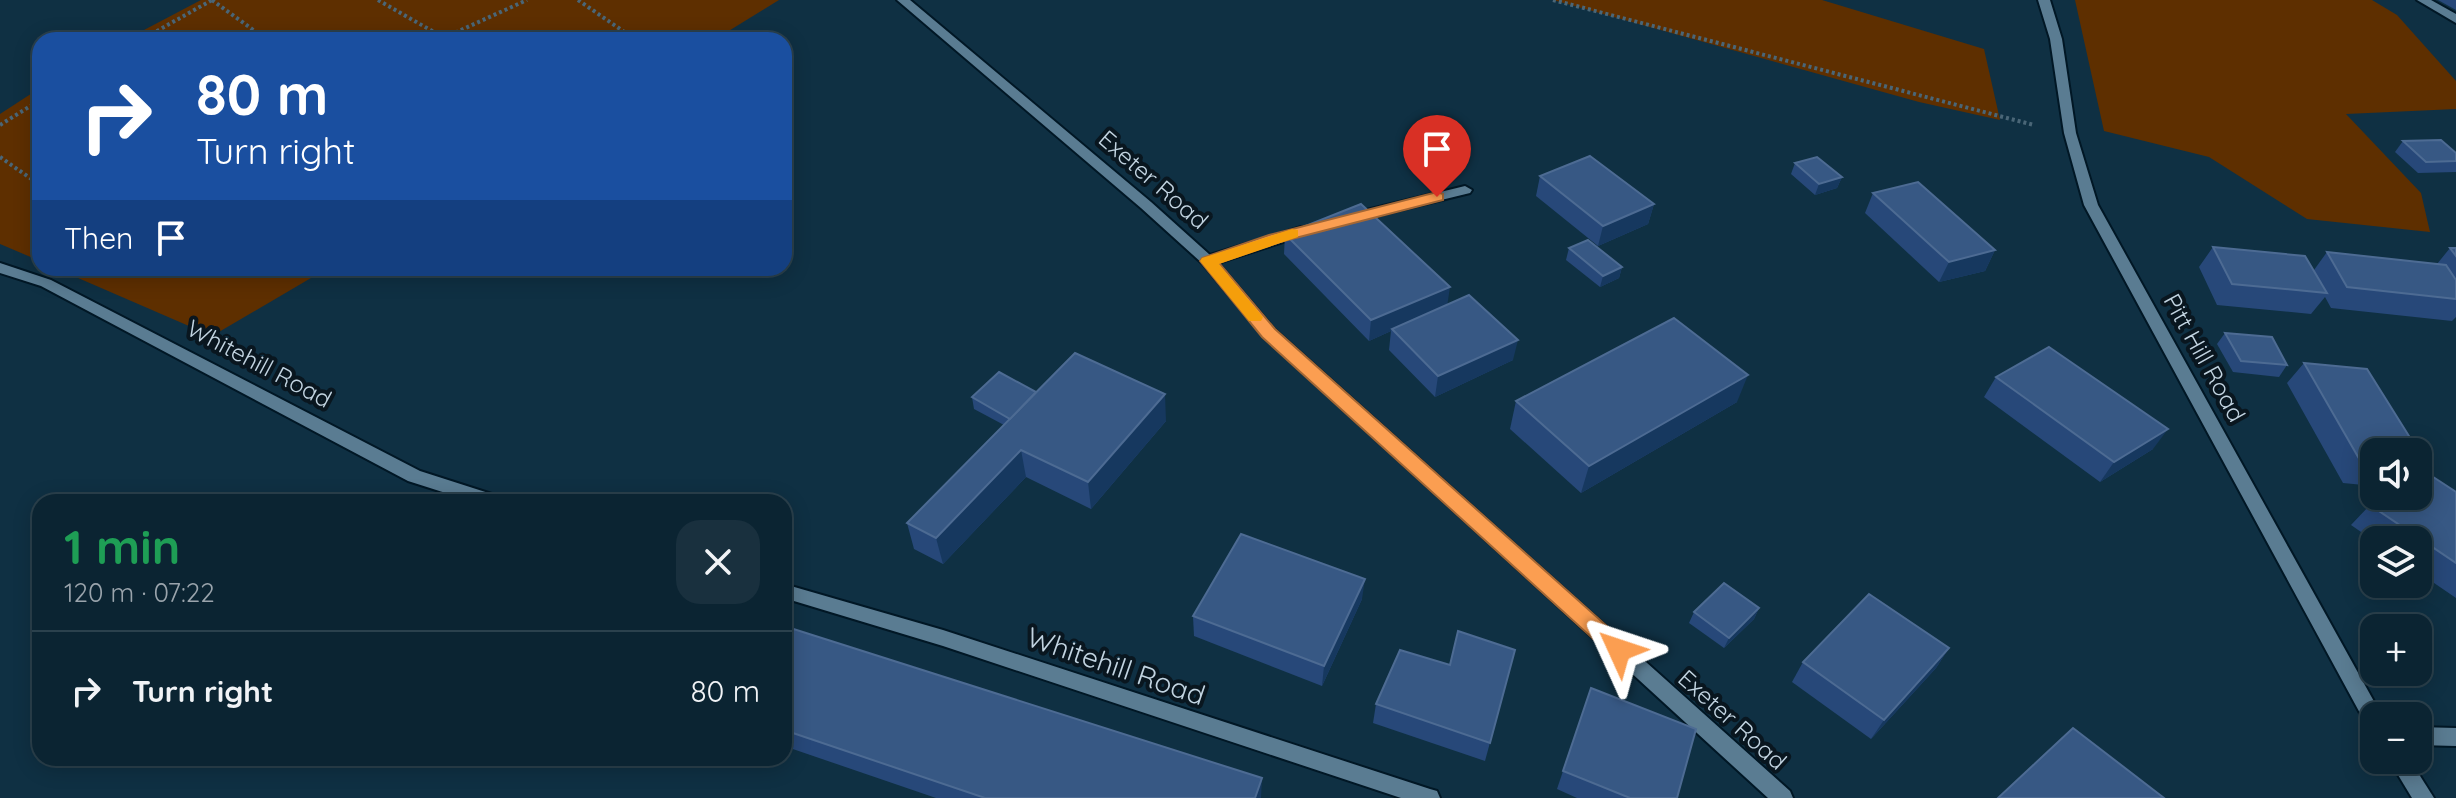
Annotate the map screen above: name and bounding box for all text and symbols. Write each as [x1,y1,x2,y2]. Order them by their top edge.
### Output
text: 80 m [196,59,328,129]
icon: right [64,64,168,168]
pin [1403,115,1471,197]
street label: Exeter Road [1093,123,1215,235]
icon: arrive [1415,127,1459,171]
text: Turn right [196,128,355,173]
icon: arrive [149,216,193,260]
text: Then [64,219,133,257]
street label: Pitt Hill Road [2157,288,2252,427]
street label: Whitehill Road [182,312,337,414]
map controls [2360,438,2432,774]
button: sound [2360,438,2432,510]
text: 1 min [64,516,180,576]
button: close [676,520,760,604]
button: layers [2360,526,2432,598]
text: 120 m · 07:22 [64,576,215,609]
position arrow [1577,608,1661,692]
button: + [2360,614,2432,686]
street label: Whitehill Road [1023,619,1210,712]
street label: Exeter Road [1672,663,1793,776]
icon: right [64,669,108,713]
text: Turn right [132,672,273,710]
text: 80 m [690,672,760,710]
button: − [2360,702,2432,774]

